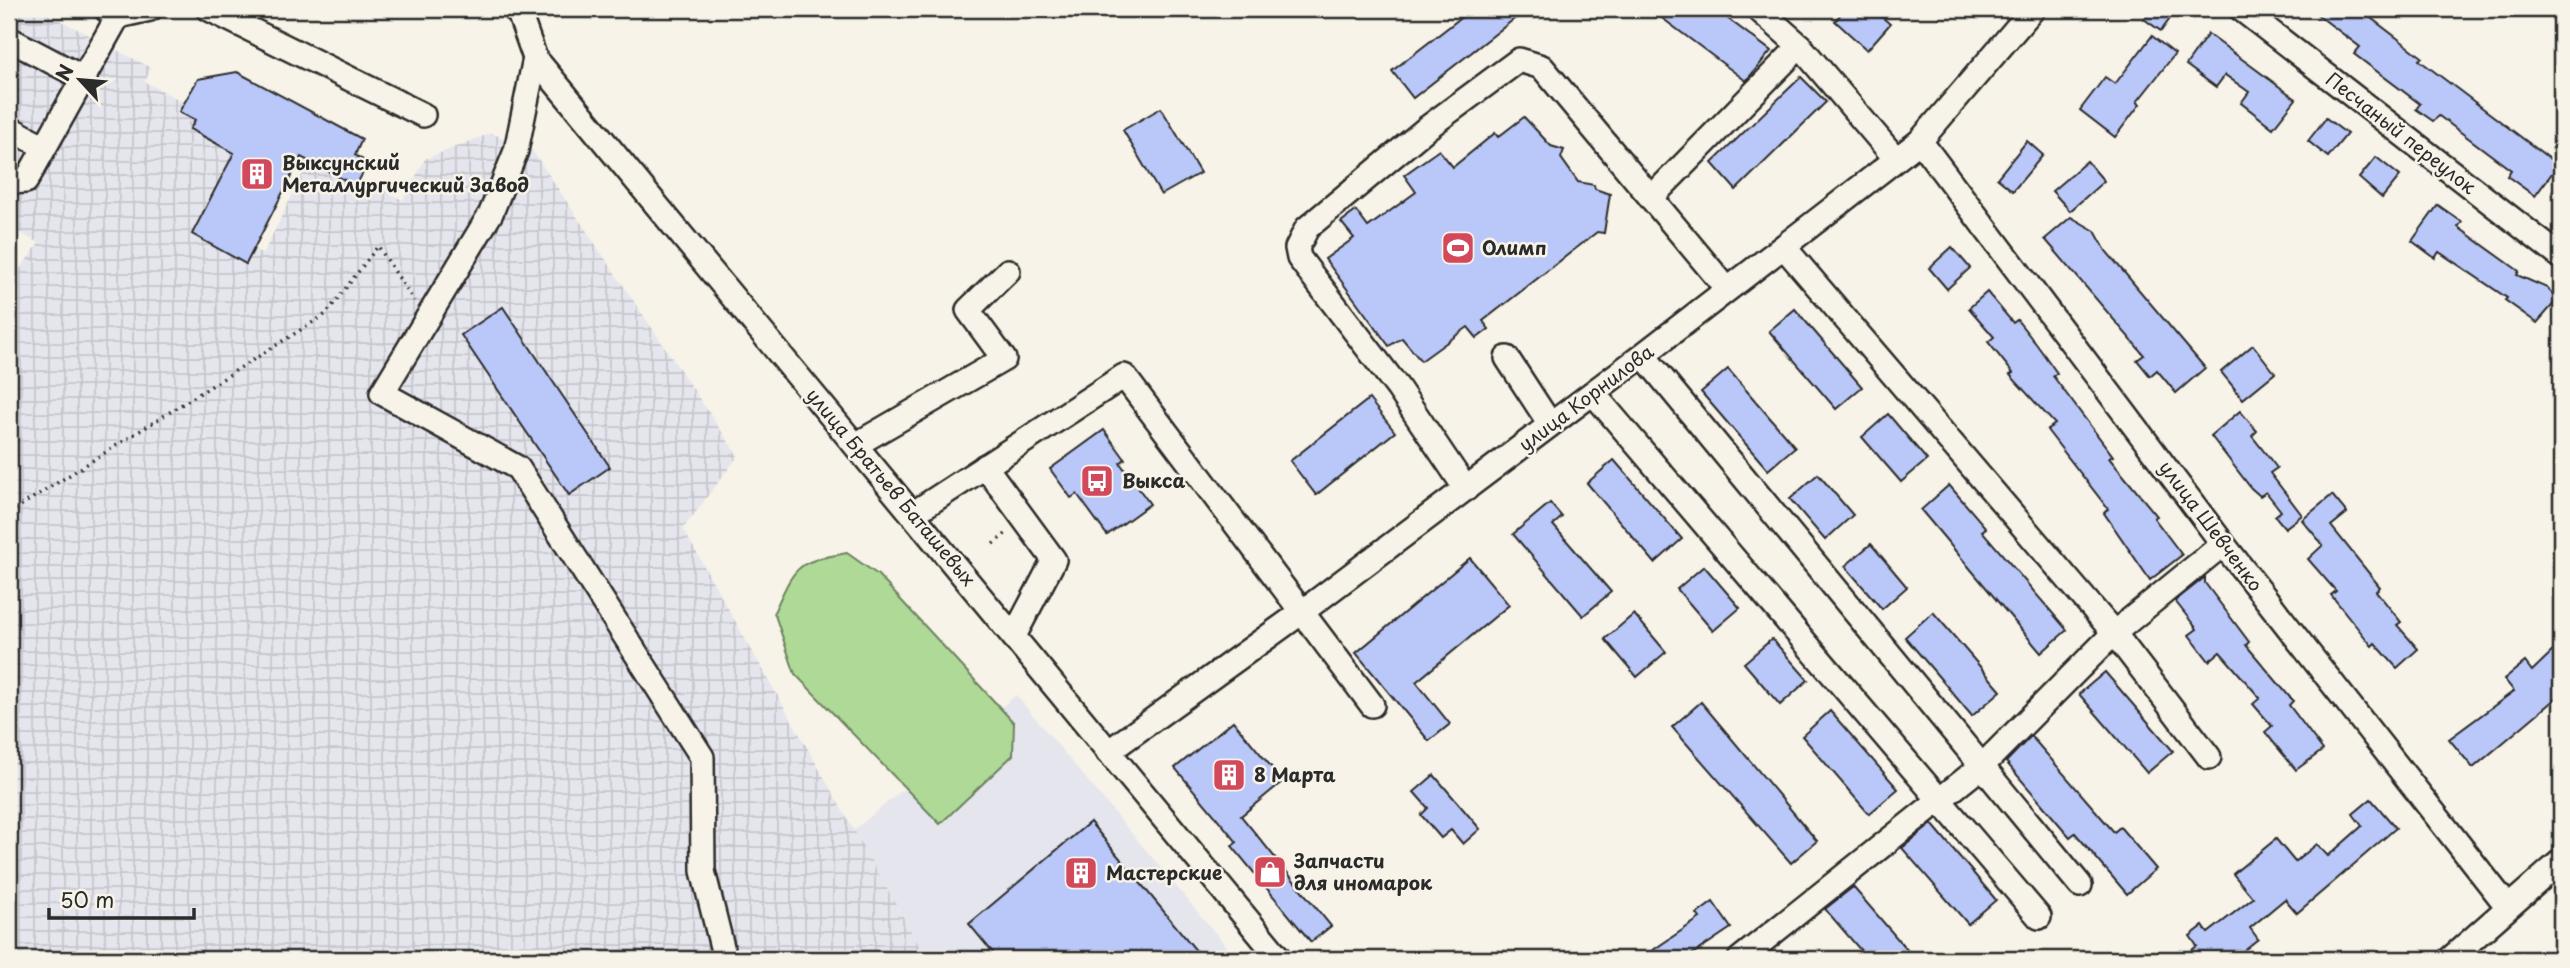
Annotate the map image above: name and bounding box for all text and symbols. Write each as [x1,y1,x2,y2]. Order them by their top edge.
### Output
north arrow [46,46,116,116]
text: N [48,59,80,85]
street label: Песчаный переулок [2321,65,2483,200]
place label: Выксунский Металлургический Завод [282,148,529,198]
building icon: Выксунский Металлургический Завод [238,155,276,193]
sports icon: Олимп [1439,229,1477,267]
place label: Олимп [1482,233,1547,261]
street label: улица Корнилова [1512,337,1659,457]
street label: улица Братьев Баташевых [800,381,983,591]
street label: улица Шевченко [2153,454,2270,597]
bus stop icon: Выкса [1078,462,1116,500]
place label: Выкса [1122,466,1185,494]
building icon: 8 Марта [1210,756,1248,794]
place label: 8 Марта [1254,760,1336,788]
place label: Запчасти для иномарок [1293,846,1433,896]
shop icon: Запчасти для иномарок [1251,853,1289,891]
building icon: Мастерские [1062,854,1100,892]
place label: Мастерские [1106,858,1222,886]
scale bar [49,877,194,921]
text: 50 m [60,883,114,915]

